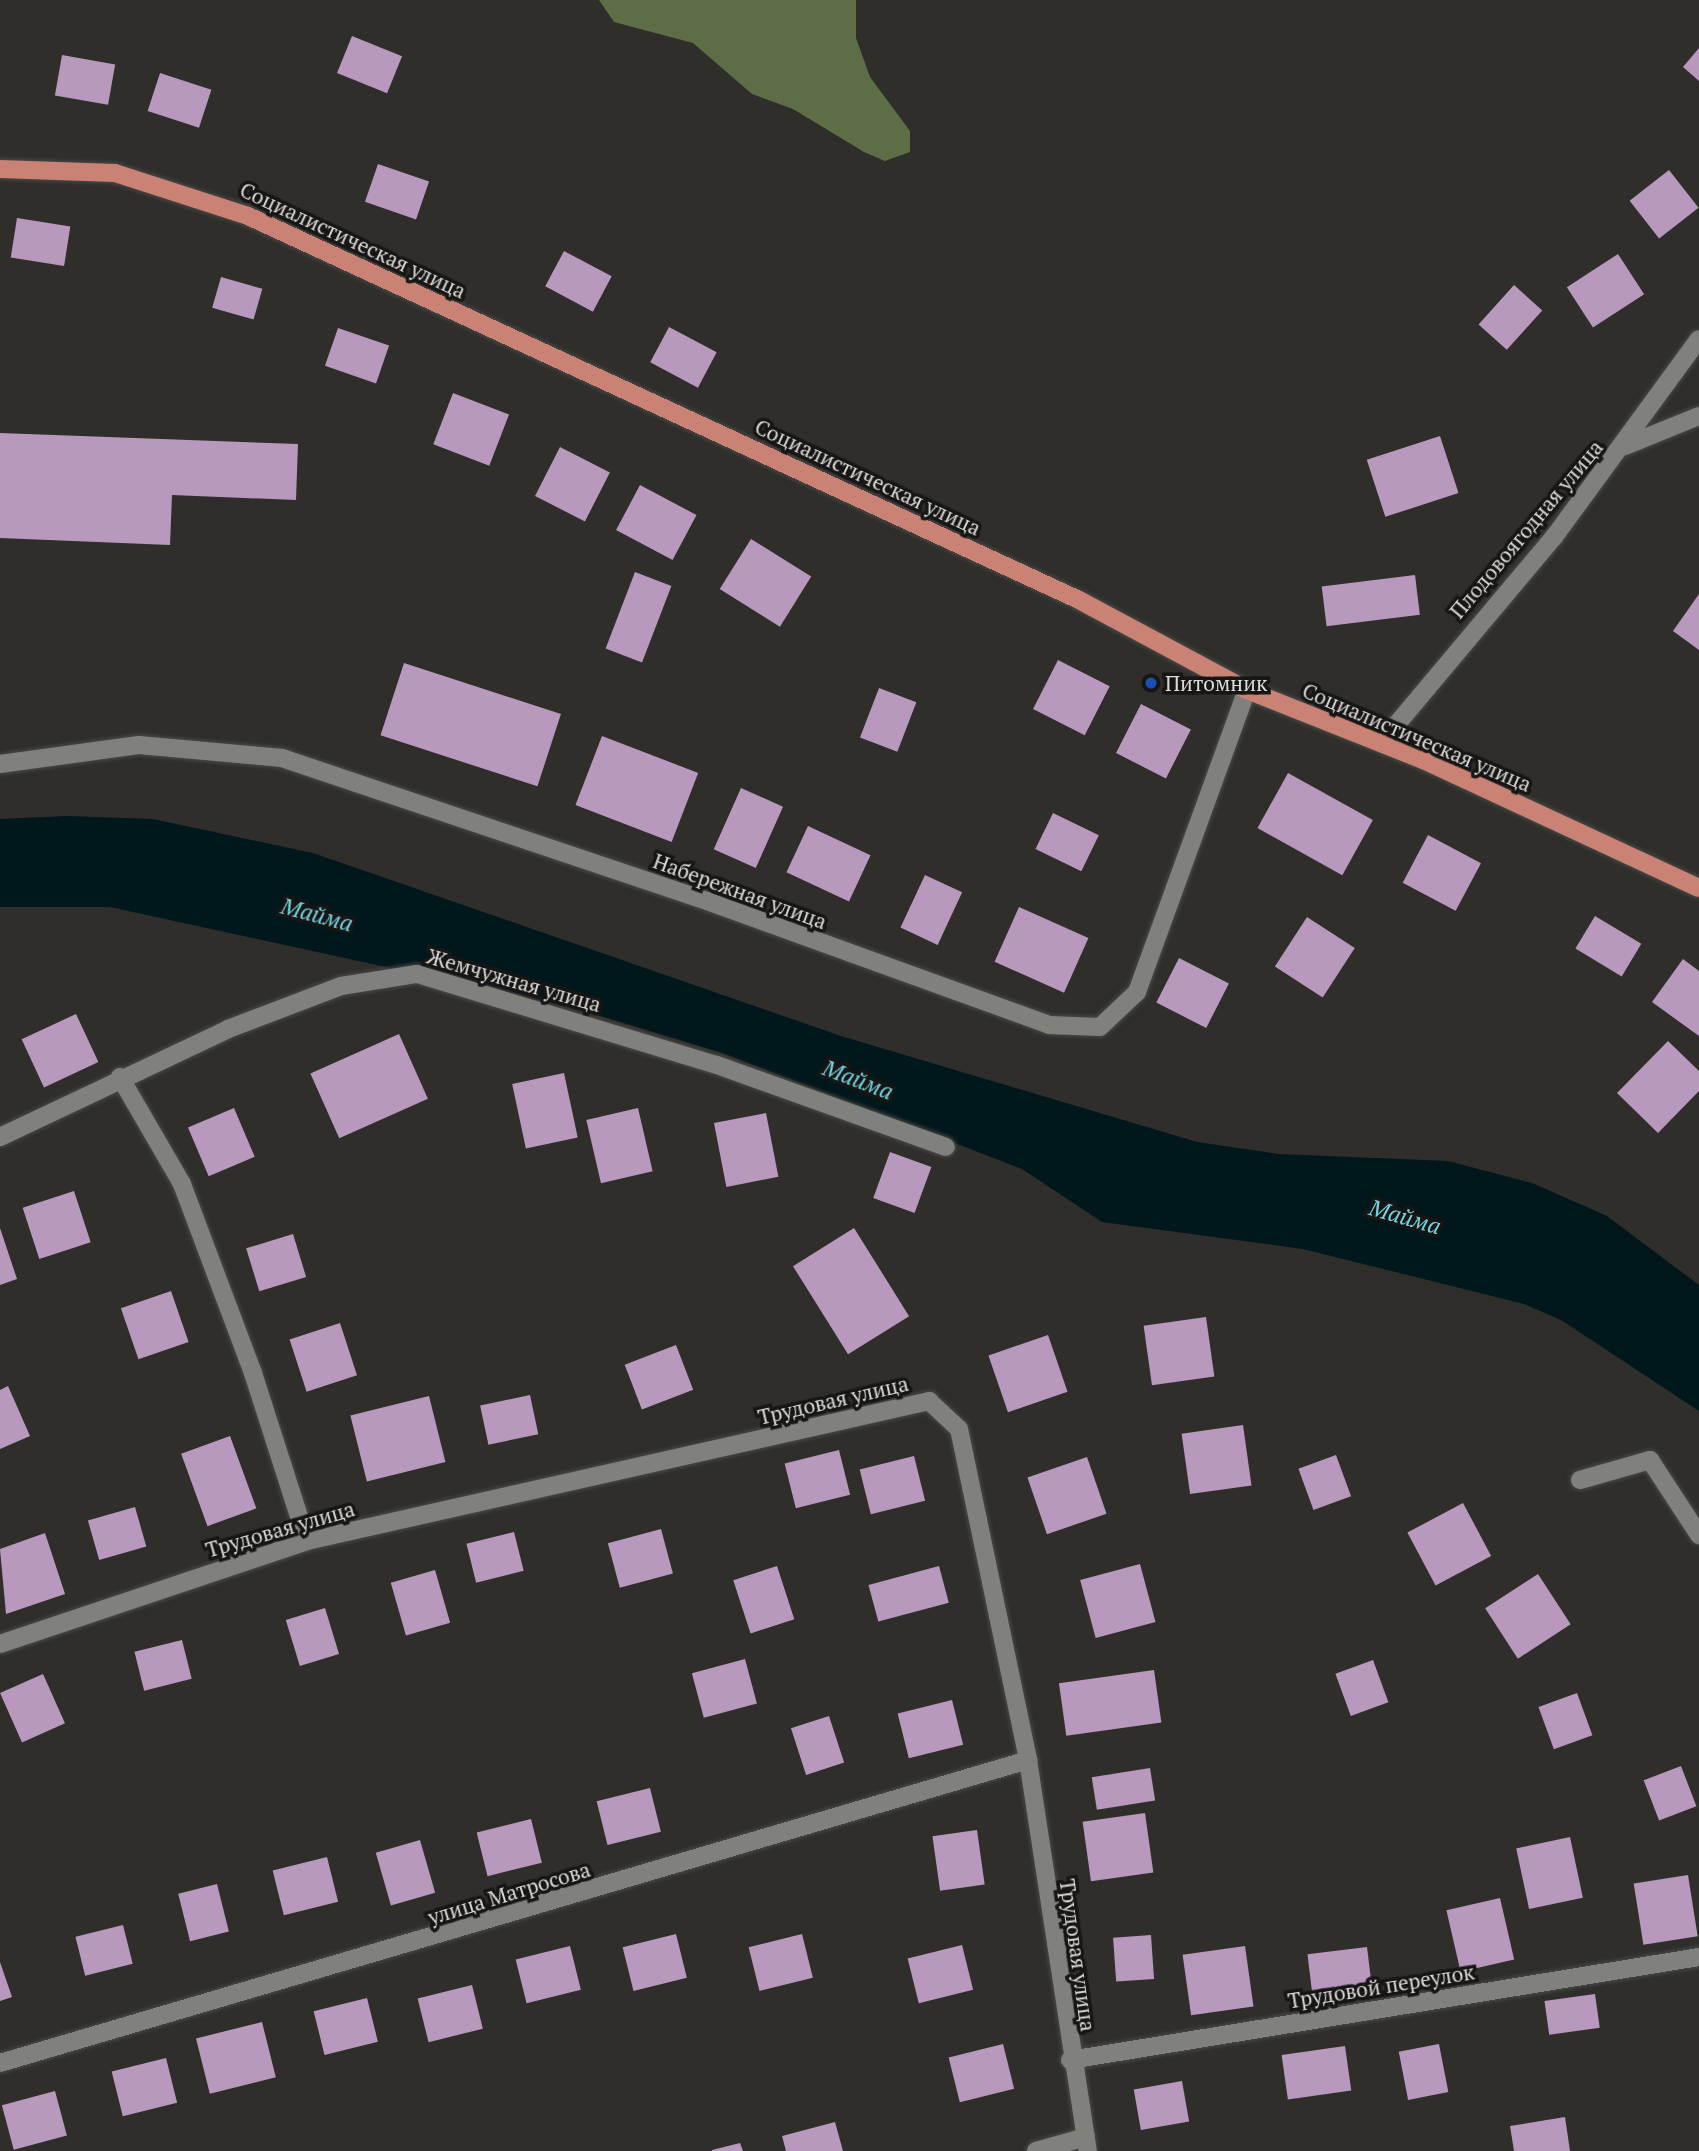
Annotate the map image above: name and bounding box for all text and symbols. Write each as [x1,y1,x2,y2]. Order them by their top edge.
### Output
street label: Социалистическая улица [236,177,470,303]
street label: Социалистическая улица [751,414,985,540]
street label: Плодовоягодная улица [1444,435,1608,623]
place label: Питомник [1165,670,1267,696]
marker: Питомник [1143,675,1159,691]
street label: Социалистическая улица [1299,677,1535,797]
street label: Набережная улица [650,848,830,934]
water label: Майма [278,892,356,938]
street label: Жемчужная улица [424,943,604,1017]
water label: Майма [819,1054,897,1106]
water label: Майма [1366,1194,1444,1240]
street label: Трудовая улица [755,1370,911,1430]
street label: Трудовая улица [203,1496,357,1562]
street label: улица Матросова [425,1856,593,1930]
street label: Трудовая улица [1055,1877,1101,2033]
street label: Трудовой переулок [1286,1959,1476,2013]

